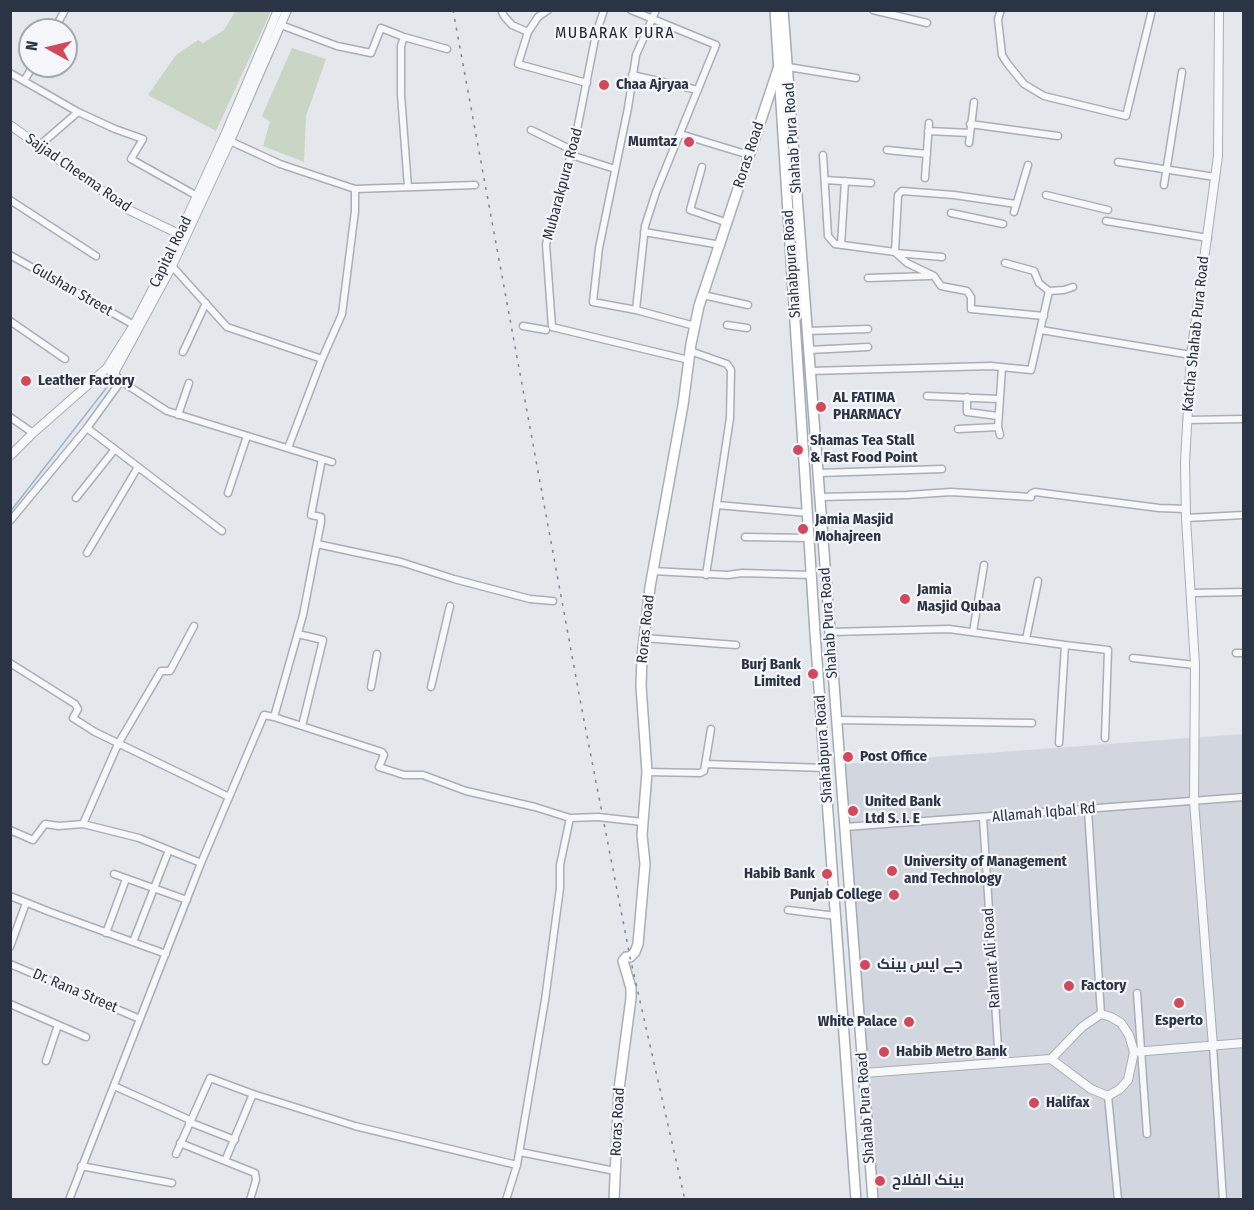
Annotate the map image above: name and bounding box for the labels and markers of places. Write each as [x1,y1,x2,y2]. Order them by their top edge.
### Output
place label: Chaa Ajryaa [616,76,689,94]
marker: Chaa Ajryaa [597,78,611,92]
place label: Mumtaz [628,133,677,151]
marker: Mumtaz [682,135,696,149]
place label: Leather Factory [38,372,134,390]
marker: Leather Factory [19,374,33,388]
place label: AL FATIMA PHARMACY [833,389,901,424]
marker: AL FATIMA PHARMACY [814,400,828,414]
place label: Shamas Tea Stall & Fast Food Point [810,432,918,467]
marker: Shamas Tea Stall & Fast Food Point [791,443,805,457]
place label: Jamia Masjid Mohajreen [815,511,893,546]
marker: Jamia Masjid Mohajreen [796,522,810,536]
place label: Jamia Masjid Qubaa [917,581,1001,616]
marker: Jamia Masjid Qubaa [898,592,912,606]
place label: Burj Bank Limited [741,656,801,691]
marker: Burj Bank Limited [806,667,820,681]
place label: Post Office [860,748,927,766]
marker: Post Office [841,750,855,764]
place label: United Bank Ltd S. I. E [865,793,941,828]
marker: United Bank Ltd S. I. E [846,804,860,818]
place label: University of Management and Technology [904,853,1067,888]
marker: University of Management and Technology [885,864,899,878]
place label: Habib Bank [744,865,815,883]
marker: Habib Bank [820,867,834,881]
place label: Punjab College [790,886,882,904]
marker: Punjab College [887,888,901,902]
place label: جے ایس بینک [877,956,963,974]
marker: جے ایس بینک [858,958,872,972]
place label: Factory [1081,977,1126,995]
marker: Factory [1062,979,1076,993]
marker: Esperto [1172,996,1186,1010]
place label: Esperto [1155,1012,1203,1030]
place label: White Palace [818,1013,897,1031]
marker: White Palace [902,1015,916,1029]
place label: Habib Metro Bank [896,1043,1007,1061]
marker: Habib Metro Bank [877,1045,891,1059]
place label: Halifax [1046,1094,1089,1112]
marker: Halifax [1027,1096,1041,1110]
place label: بینک الفلاح [892,1172,964,1190]
marker: بینک الفلاح [873,1174,887,1188]

